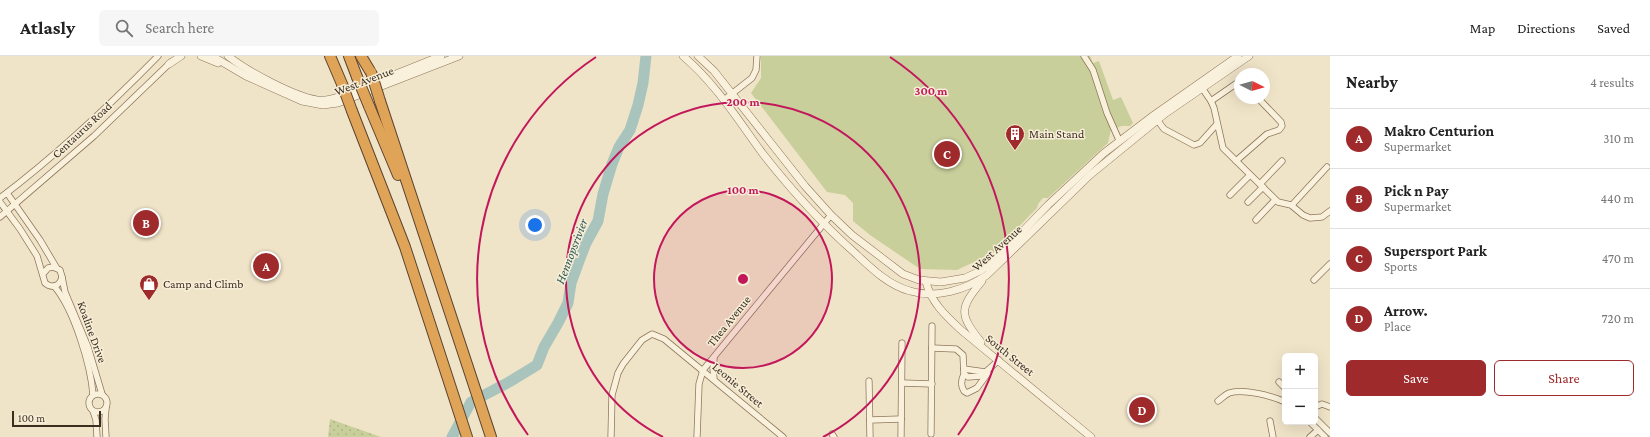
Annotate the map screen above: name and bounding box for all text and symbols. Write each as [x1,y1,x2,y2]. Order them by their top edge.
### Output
search box [99,10,379,46]
text: Atlasly [20,17,75,38]
icon: search [113,17,135,39]
text: Search here [145,20,214,36]
text: Map [1470,20,1495,36]
text: Directions [1517,20,1575,36]
text: Saved [1597,20,1630,36]
street label: West Avenue [333,63,395,99]
north arrow [1234,68,1270,104]
text: Nearby [1346,73,1398,92]
text: 4 results [1590,75,1634,90]
text: 300 m [915,84,948,98]
text: 200 m [726,95,760,109]
street label: Centaurus Road [49,98,115,161]
building icon: Main Stand [1004,123,1026,151]
text: Makro Centurion [1384,123,1494,139]
place label: Main Stand [1029,127,1085,141]
text: A [1355,131,1363,146]
text: 310 m [1603,131,1634,146]
pin: C [934,139,960,169]
text: Supermarket [1384,139,1451,154]
text: 100 m [727,183,760,197]
text: Pick n Pay [1384,183,1448,199]
text: B [1355,191,1363,206]
text: 440 m [1600,191,1634,206]
text: Supermarket [1384,199,1451,214]
pin: B [133,208,159,238]
your location [525,215,545,235]
water label: Hennopsrivier [552,216,591,286]
street label: West Avenue [969,222,1025,274]
text: Supersport Park [1384,243,1487,259]
pin: A [253,251,279,281]
text: C [1355,251,1363,266]
text: 470 m [1602,251,1634,266]
text: Sports [1384,259,1417,274]
centre of rings [736,272,750,286]
shop icon: Camp and Climb [138,273,160,301]
place label: Camp and Climb [163,277,244,291]
street label: Thea Avenue [704,293,754,349]
street label: Koaline Drive [74,299,110,365]
text: Arrow. [1384,303,1428,319]
text: D [1355,311,1363,326]
text: 720 m [1602,311,1634,326]
text: Place [1384,319,1411,334]
street label: South Street [983,331,1038,380]
map controls [1282,353,1318,425]
button: + [1282,353,1318,389]
street label: Leonie Street [710,360,767,411]
button: Save [1346,360,1486,396]
button: Share [1494,360,1634,396]
button: − [1282,389,1318,425]
pin: D [1129,395,1155,425]
scale bar [12,409,101,428]
text: 100 m [18,412,45,424]

